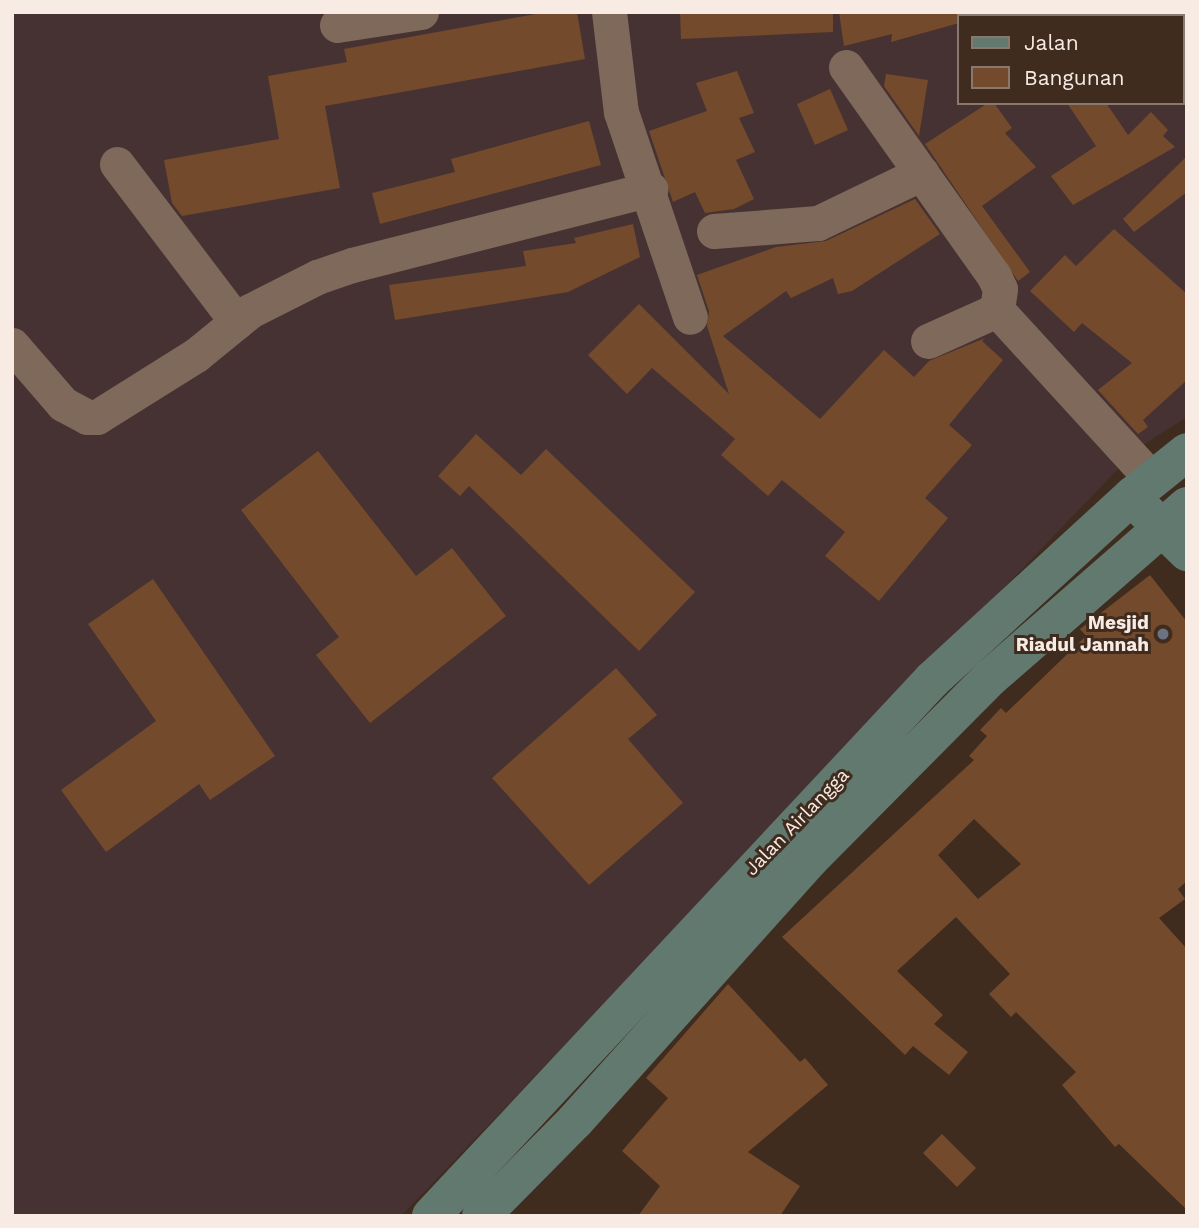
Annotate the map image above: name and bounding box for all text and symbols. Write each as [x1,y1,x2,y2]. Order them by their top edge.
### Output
legend [958,14,1185,105]
text: Jalan [1024,30,1079,55]
text: Bangunan [1024,65,1125,90]
place label: Mesjid Riadul Jannah [1015,612,1149,656]
marker: Mesjid Riadul Jannah [1155,626,1171,642]
street label: Jalan Airlangga [740,764,854,880]

